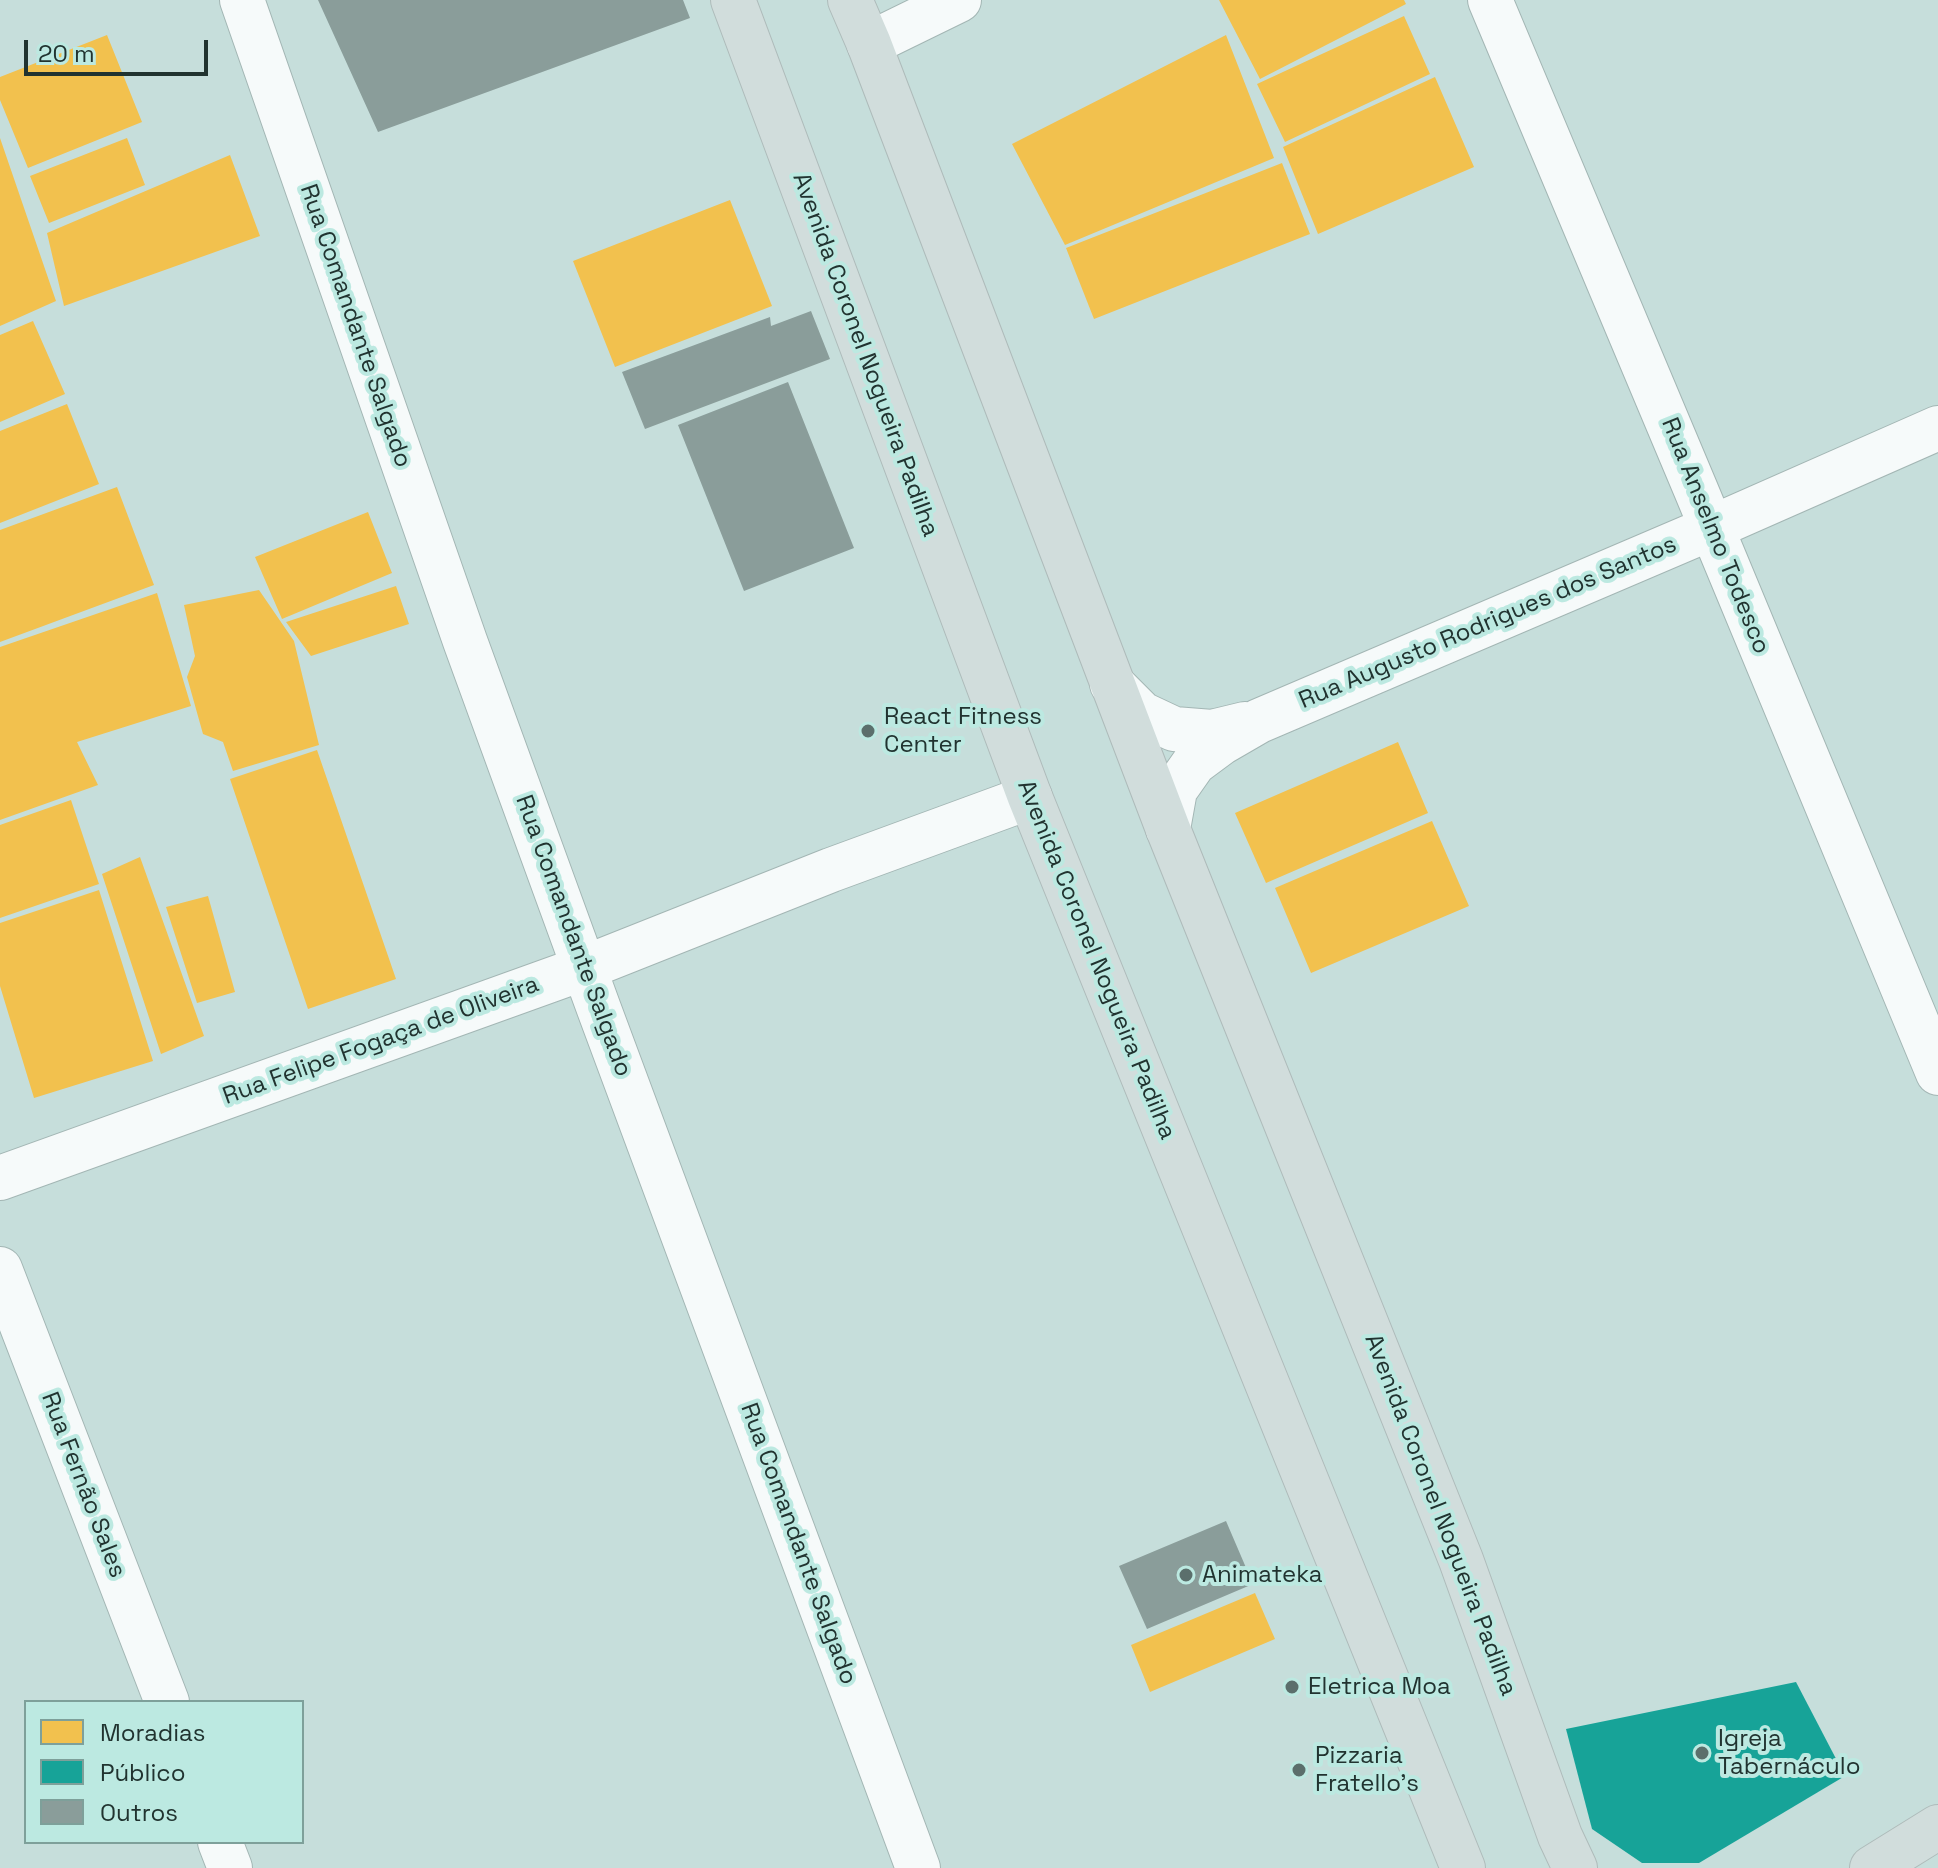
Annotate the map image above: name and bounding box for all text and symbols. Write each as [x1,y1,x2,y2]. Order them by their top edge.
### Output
scale bar [28,24,212,74]
text: 20 m [38,38,95,69]
street label: Avenida Coronel Nogueira Padilha [786,169,944,541]
street label: Rua Comandante Salgado [293,181,417,471]
street label: Rua Anselmo Todesco [1654,414,1776,658]
street label: Rua Augusto Rodrigues dos Santos [1295,530,1681,716]
place label: React Fitness Center [884,703,1042,759]
marker: React Fitness Center [859,722,877,740]
street label: Avenida Coronel Nogueira Padilha [1011,776,1181,1144]
street label: Rua Comandante Salgado [509,791,637,1081]
street label: Rua Felipe Fogaça de Oliveira [219,970,543,1112]
street label: Avenida Coronel Nogueira Padilha [1358,1330,1522,1700]
street label: Rua Fernão Sales [34,1388,132,1582]
street label: Rua Comandante Salgado [734,1399,862,1689]
place label: Animateka [1202,1561,1323,1589]
marker: Animateka [1177,1566,1195,1584]
place label: Eletrica Moa [1308,1673,1451,1701]
marker: Eletrica Moa [1283,1678,1301,1696]
legend [24,1700,304,1844]
text: Moradias [100,1717,205,1748]
place label: Igreja Tabernáculo [1718,1725,1860,1781]
place label: Pizzaria Fratello's [1315,1742,1419,1798]
marker: Igreja Tabernáculo [1693,1744,1711,1762]
text: Público [100,1757,186,1788]
marker: Pizzaria Fratello's [1290,1761,1308,1779]
text: Outros [100,1797,178,1828]

